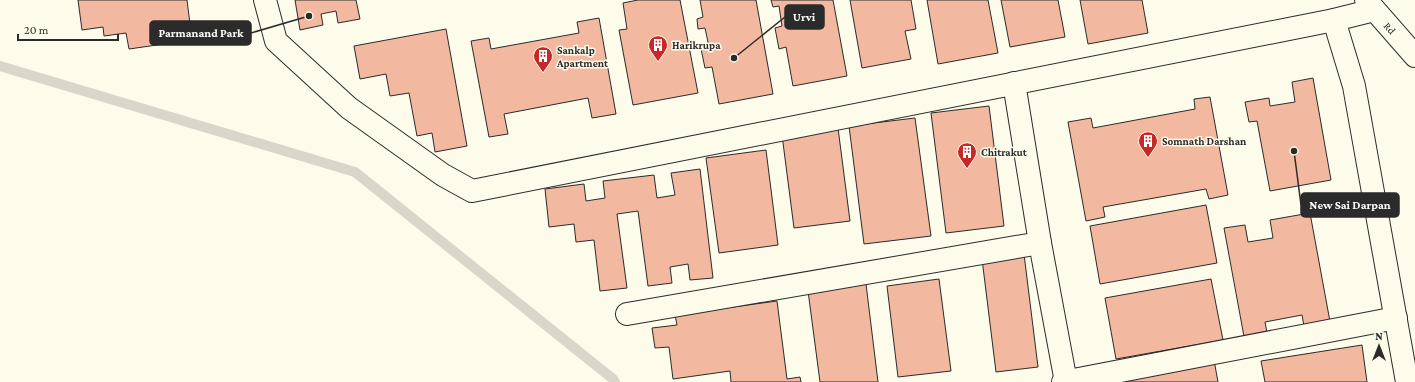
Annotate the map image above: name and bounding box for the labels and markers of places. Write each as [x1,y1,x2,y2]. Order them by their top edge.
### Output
callout: Urvi [785,5,824,29]
callout: Parmanand Park [150,21,251,45]
building icon: Harikrupa [647,34,669,62]
place label: Harikrupa [672,39,721,51]
place label: Sankalp Apartment [556,44,608,69]
building icon: Sankalp Apartment [532,45,554,73]
building icon: Somnath Darshan [1137,130,1159,158]
place label: Somnath Darshan [1162,135,1247,147]
building icon: Chitrakut [956,141,978,169]
place label: Chitrakut [981,146,1027,158]
callout: New Sai Darpan [1301,193,1399,217]

